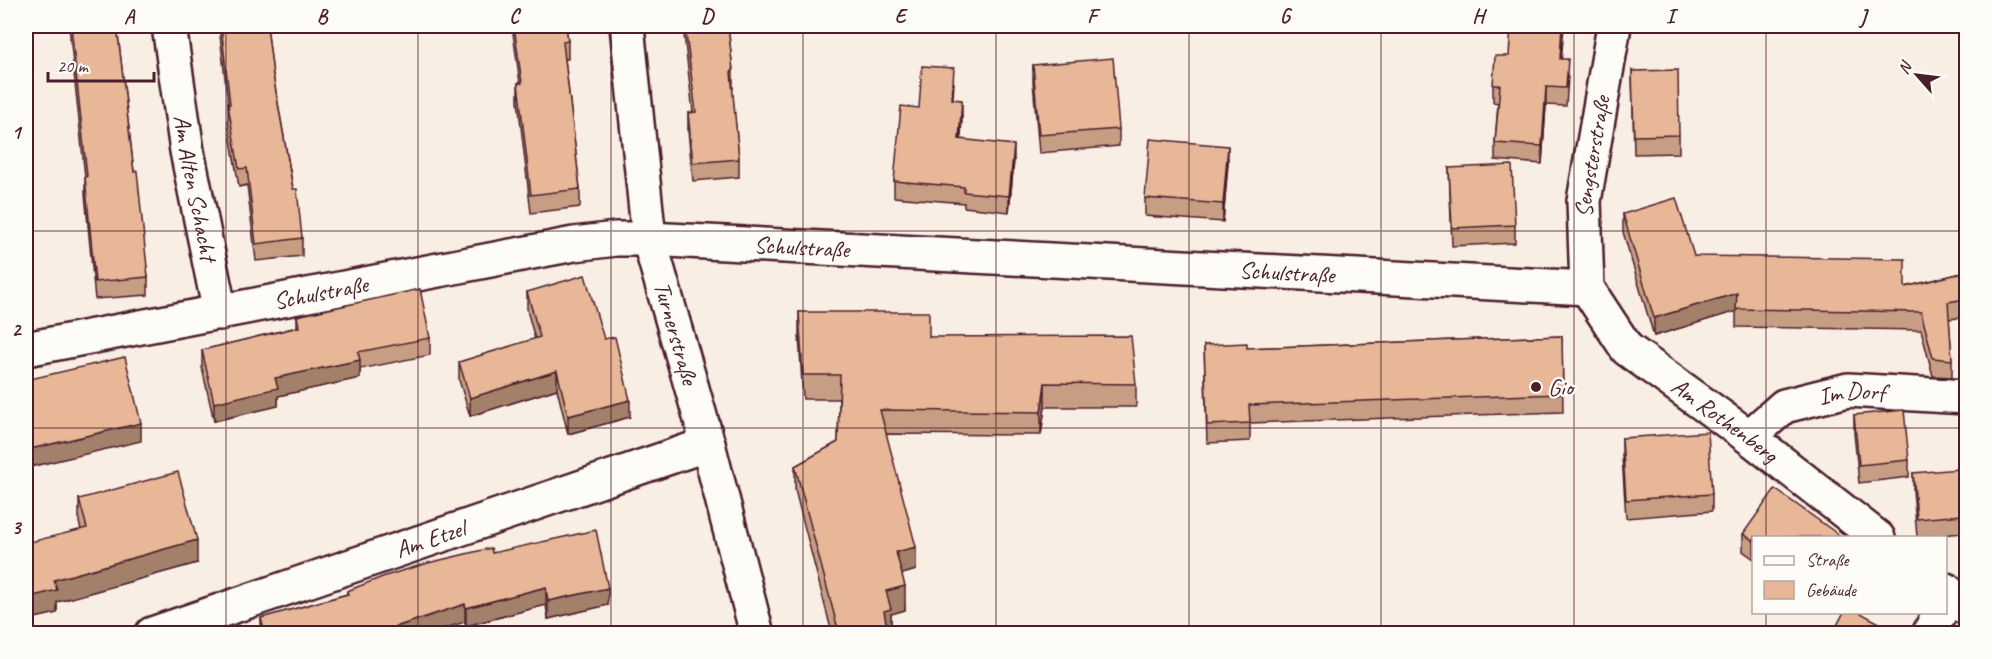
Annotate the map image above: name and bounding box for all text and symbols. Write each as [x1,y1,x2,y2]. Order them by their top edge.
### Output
text: A [124,4,136,29]
text: B [317,4,329,29]
text: C [509,4,521,29]
text: D [701,4,715,29]
text: E [895,4,909,29]
text: F [1087,4,1101,29]
text: G [1280,4,1293,29]
text: H [1472,4,1487,29]
text: I [1666,4,1679,29]
text: J [1858,4,1870,29]
scale bar [48,45,154,83]
north arrow [1887,45,1947,105]
text: 20 m [57,55,90,77]
text: N [1893,57,1917,77]
street label: Sengsterstraße [1569,91,1617,218]
street label: Am Alten Schacht [167,113,225,266]
text: 1 [12,120,23,145]
street label: Schulstraße [753,230,852,265]
street label: Schulstraße [1238,255,1337,290]
street label: Schulstraße [271,268,372,316]
street label: Turnerstraße [647,278,706,390]
text: 2 [12,317,23,342]
street label: Am Rothenberg [1666,371,1786,470]
place label: Gio [1548,372,1575,402]
street label: Im Dorf [1815,375,1892,412]
marker: Gio [1529,380,1543,394]
street label: Am Etzel [391,512,473,565]
text: 3 [12,515,23,540]
legend [1752,536,1947,614]
text: Straße [1806,549,1850,571]
text: Gebäude [1806,579,1857,601]

